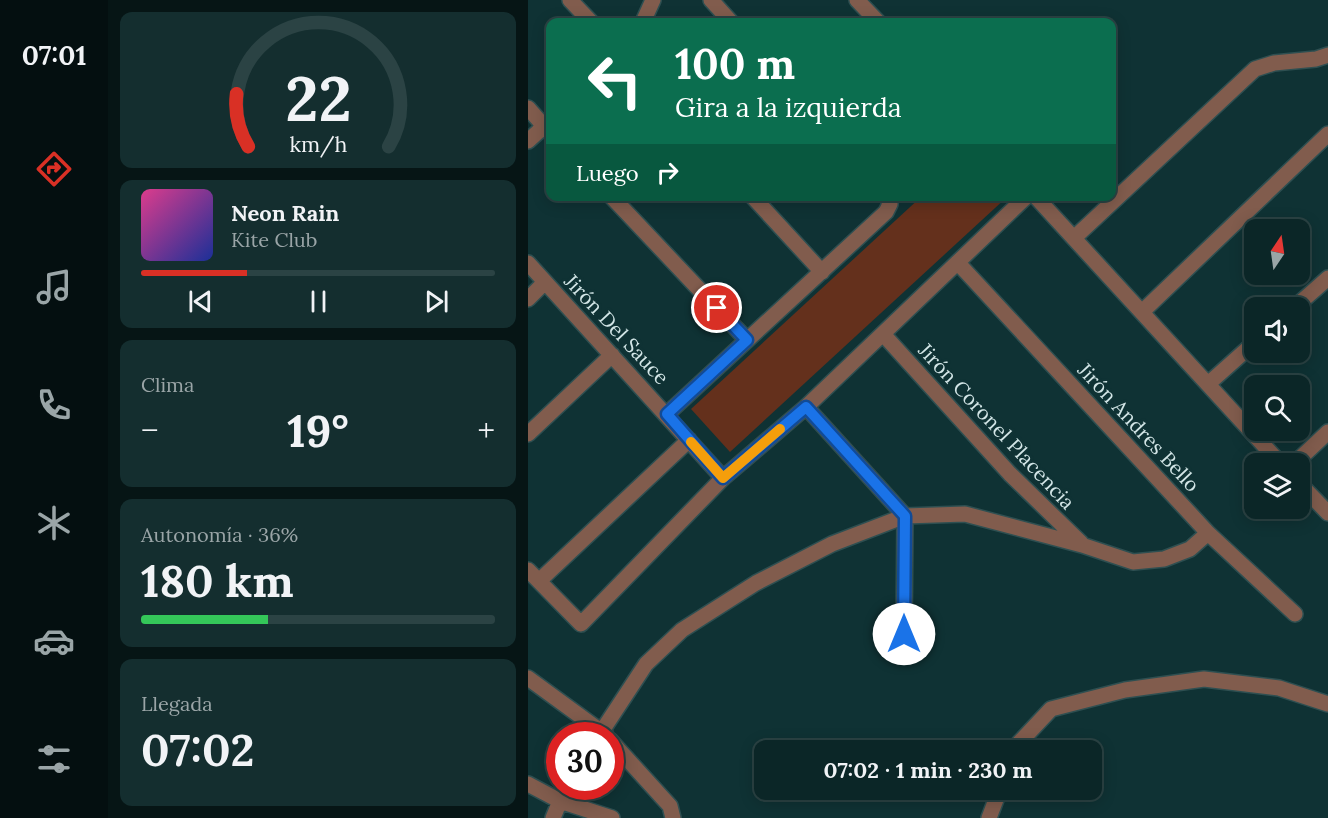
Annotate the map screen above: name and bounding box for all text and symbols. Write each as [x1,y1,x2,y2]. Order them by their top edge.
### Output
text: 100 m [675,37,795,91]
text: 07:01 [22,38,86,72]
icon: left [576,42,654,120]
text: 22 [285,58,351,138]
text: Gira a la izquierda [675,90,902,124]
text: km/h [289,130,347,158]
icon: directions [33,148,75,190]
icon: right [651,156,684,189]
text: Luego [576,159,639,187]
text: Neon Rain [231,199,339,227]
north arrow [1244,219,1310,285]
map controls [1244,219,1310,519]
text: Kite Club [231,227,317,252]
icon: music [33,266,75,308]
street label: Jirón Del Sauce [559,268,675,390]
pin [691,282,742,333]
icon: previous [184,285,217,318]
icon: pause [302,285,335,318]
icon: next [420,285,453,318]
icon: arrive [700,291,733,324]
button: sound [1244,297,1310,363]
street label: Jirón Coronel Placencia [913,337,1081,514]
street label: Jirón Andres Bello [1072,357,1205,497]
text: Clima [141,372,194,397]
button: search [1244,375,1310,441]
icon: phone [33,384,75,426]
text: 19° [287,402,349,459]
text: − [141,409,159,451]
text: + [477,409,495,451]
button: layers [1244,453,1310,519]
icon: climate [33,502,75,544]
text: Autonomía · 36% [141,522,298,547]
text: 180 km [141,552,294,609]
position arrow [872,602,936,666]
icon: car [33,620,75,662]
text: Llegada [141,691,213,716]
text: 07:02 [141,721,255,778]
speed limit sign: 30 [546,722,624,800]
icon: filters [33,738,75,780]
text: 07:02 · 1 min · 230 m [824,756,1032,784]

